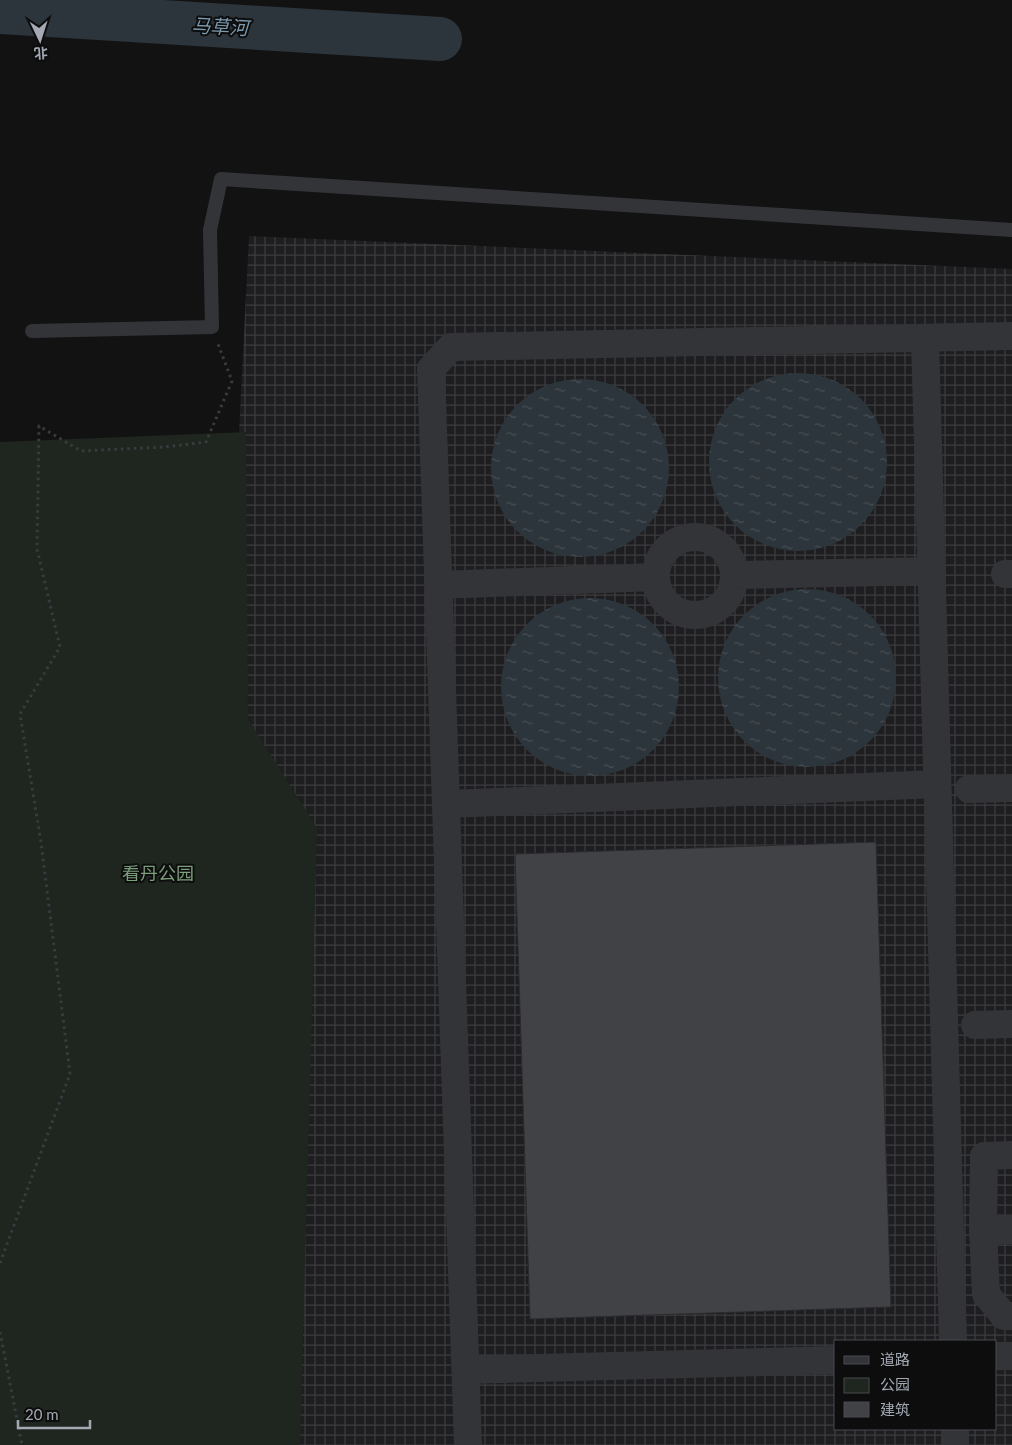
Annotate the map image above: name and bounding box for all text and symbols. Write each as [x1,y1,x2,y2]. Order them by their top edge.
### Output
water label: 马草河 [191,13,253,39]
north arrow [15,15,65,65]
text: 北 [33,44,49,62]
park label: 看丹公园 [122,862,194,884]
legend [834,1340,997,1430]
text: 道路 [880,1350,910,1368]
text: 公园 [880,1375,910,1393]
scale bar [18,1398,90,1430]
text: 建筑 [880,1400,910,1418]
text: 20 m [25,1405,59,1423]

